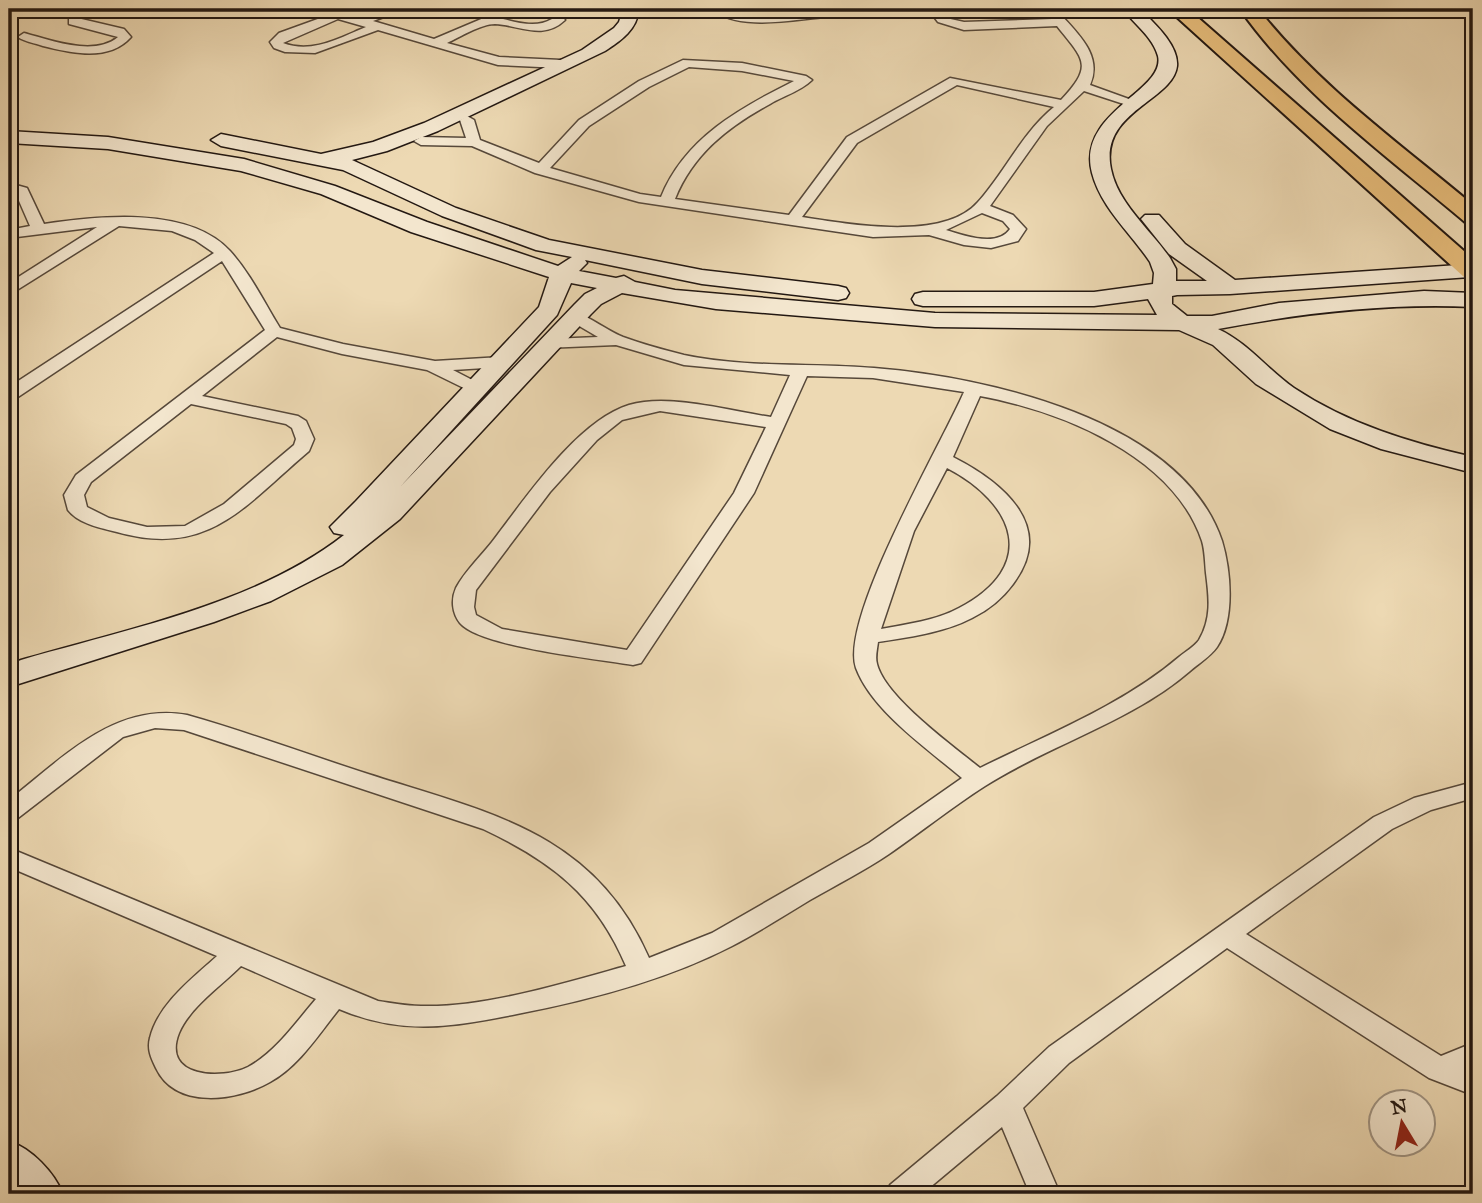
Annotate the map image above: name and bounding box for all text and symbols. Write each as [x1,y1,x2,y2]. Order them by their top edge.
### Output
north arrow [1366,1088,1436,1158]
text: N [1389,1094,1409,1119]

